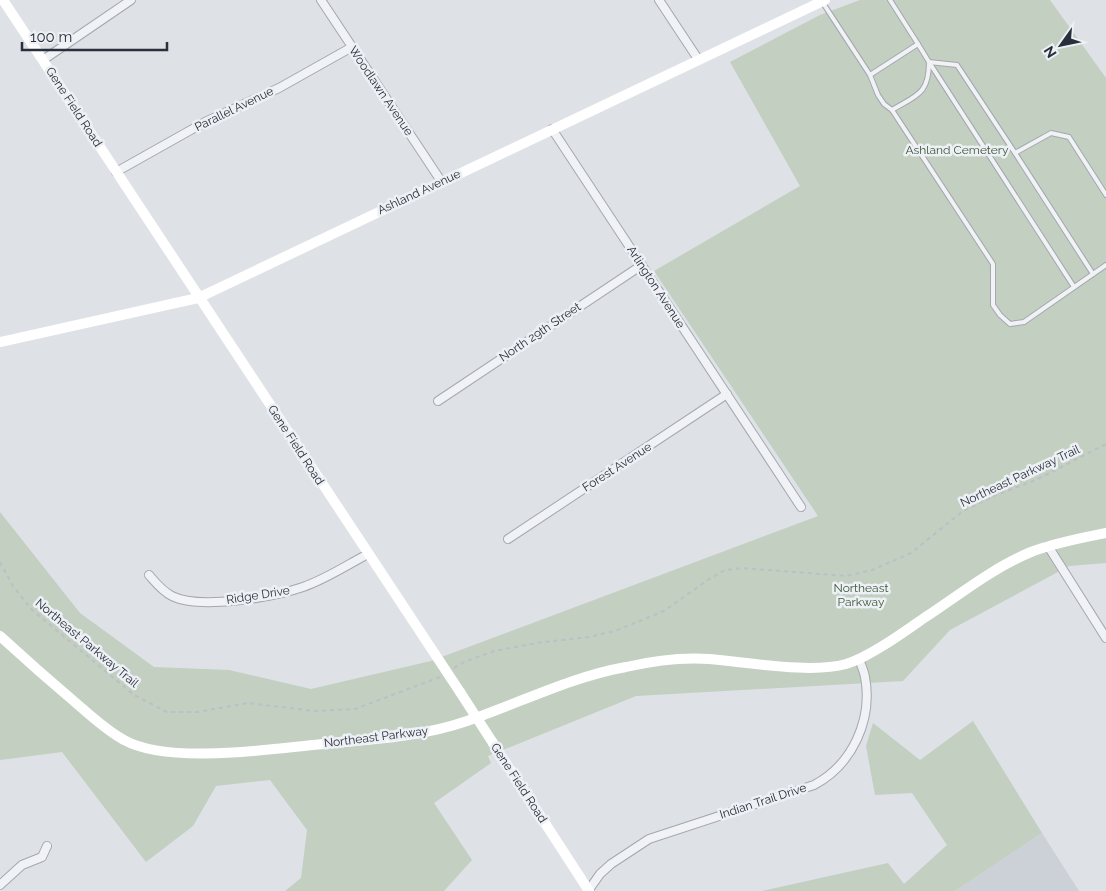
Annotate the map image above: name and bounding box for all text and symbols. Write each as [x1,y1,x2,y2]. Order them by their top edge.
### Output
scale bar [22,20,168,52]
north arrow [1036,20,1086,70]
text: 100 m [30,28,72,46]
text: N [1040,43,1060,61]
street label: Woodlawn Avenue [346,44,416,138]
street label: Gene Field Road [43,65,105,149]
street label: Parallel Avenue [192,84,276,134]
park label: Ashland Cemetery [905,143,1009,157]
street label: Ashland Avenue [375,167,463,217]
street label: Arlington Avenue [624,243,688,331]
street label: North 29th Street [497,300,583,364]
street label: Gene Field Road [265,403,327,487]
street label: Forest Avenue [580,439,654,495]
street label: Northeast Parkway Trail [958,442,1083,510]
park label: Northeast Parkway [834,581,888,609]
street label: Ridge Drive [225,583,291,607]
street label: Northeast Parkway Trail [33,596,142,691]
street label: Northeast Parkway [323,724,429,750]
street label: Gene Field Road [488,741,550,825]
street label: Indian Trail Drive [718,780,808,822]

